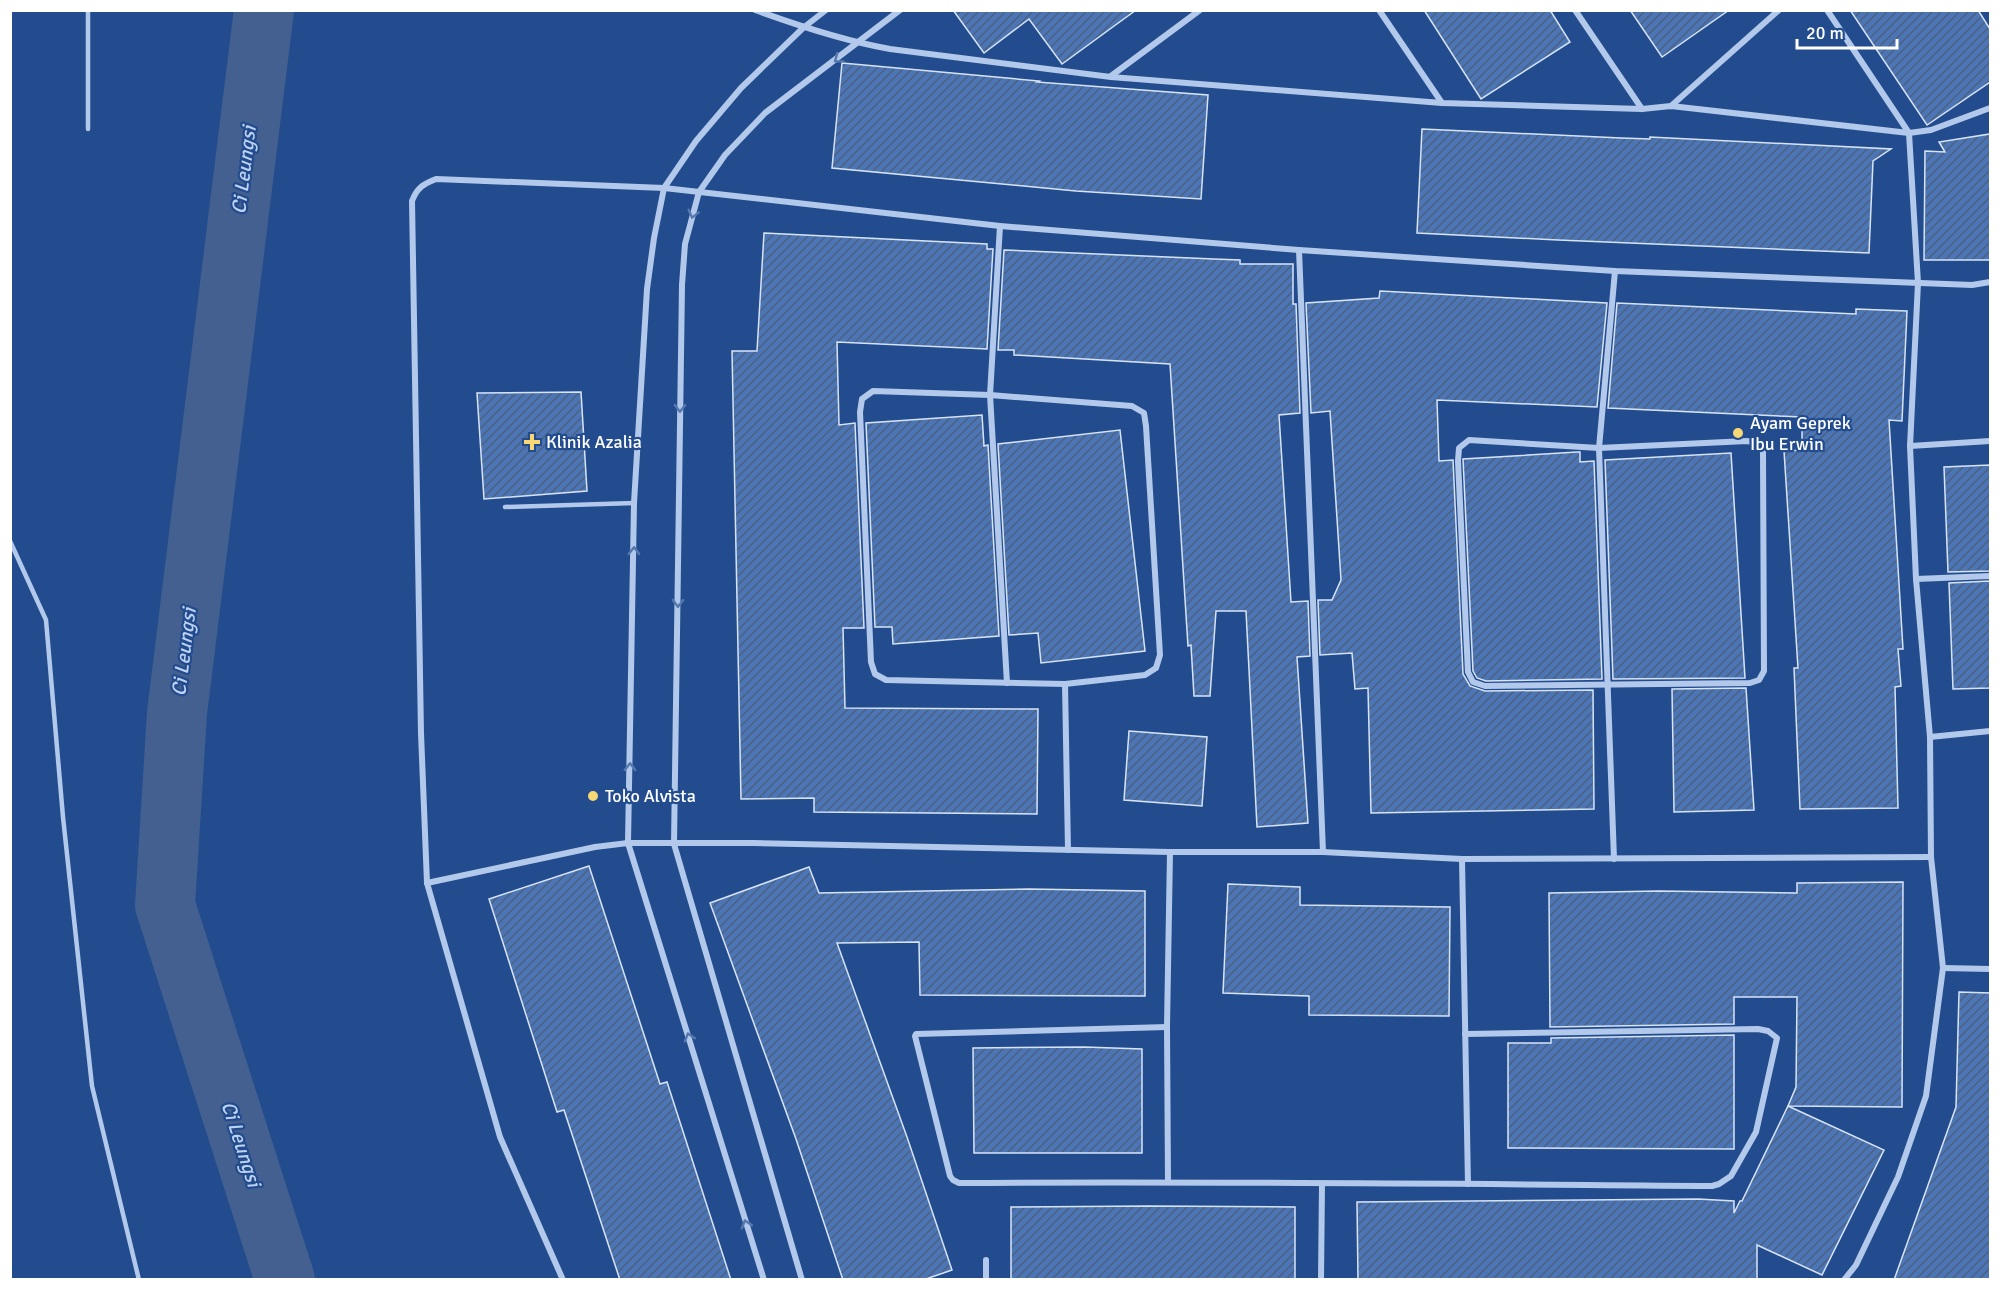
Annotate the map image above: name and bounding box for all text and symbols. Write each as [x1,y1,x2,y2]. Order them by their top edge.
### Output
scale bar [1797,12,1898,50]
text: 20 m [1806,22,1844,44]
one-way arrow [833,52,844,63]
water label: Ci Leungsi [226,123,262,215]
one-way arrow [688,209,701,219]
one-way arrow [674,403,687,412]
place label: Ayam Geprek Ibu Erwin [1750,412,1851,455]
marker: Ayam Geprek Ibu Erwin [1731,426,1745,440]
place label: Klinik Azalia [546,431,642,453]
marker: Klinik Azalia [523,433,541,451]
one-way arrow [627,547,640,556]
one-way arrow [672,598,684,607]
water label: Ci Leungsi [166,605,202,697]
one-way arrow [624,763,636,772]
place label: Toko Alvista [605,785,696,807]
marker: Toko Alvista [586,789,600,803]
one-way arrow [683,1032,696,1043]
water label: Ci Leungsi [215,1098,267,1191]
one-way arrow [741,1219,753,1230]

